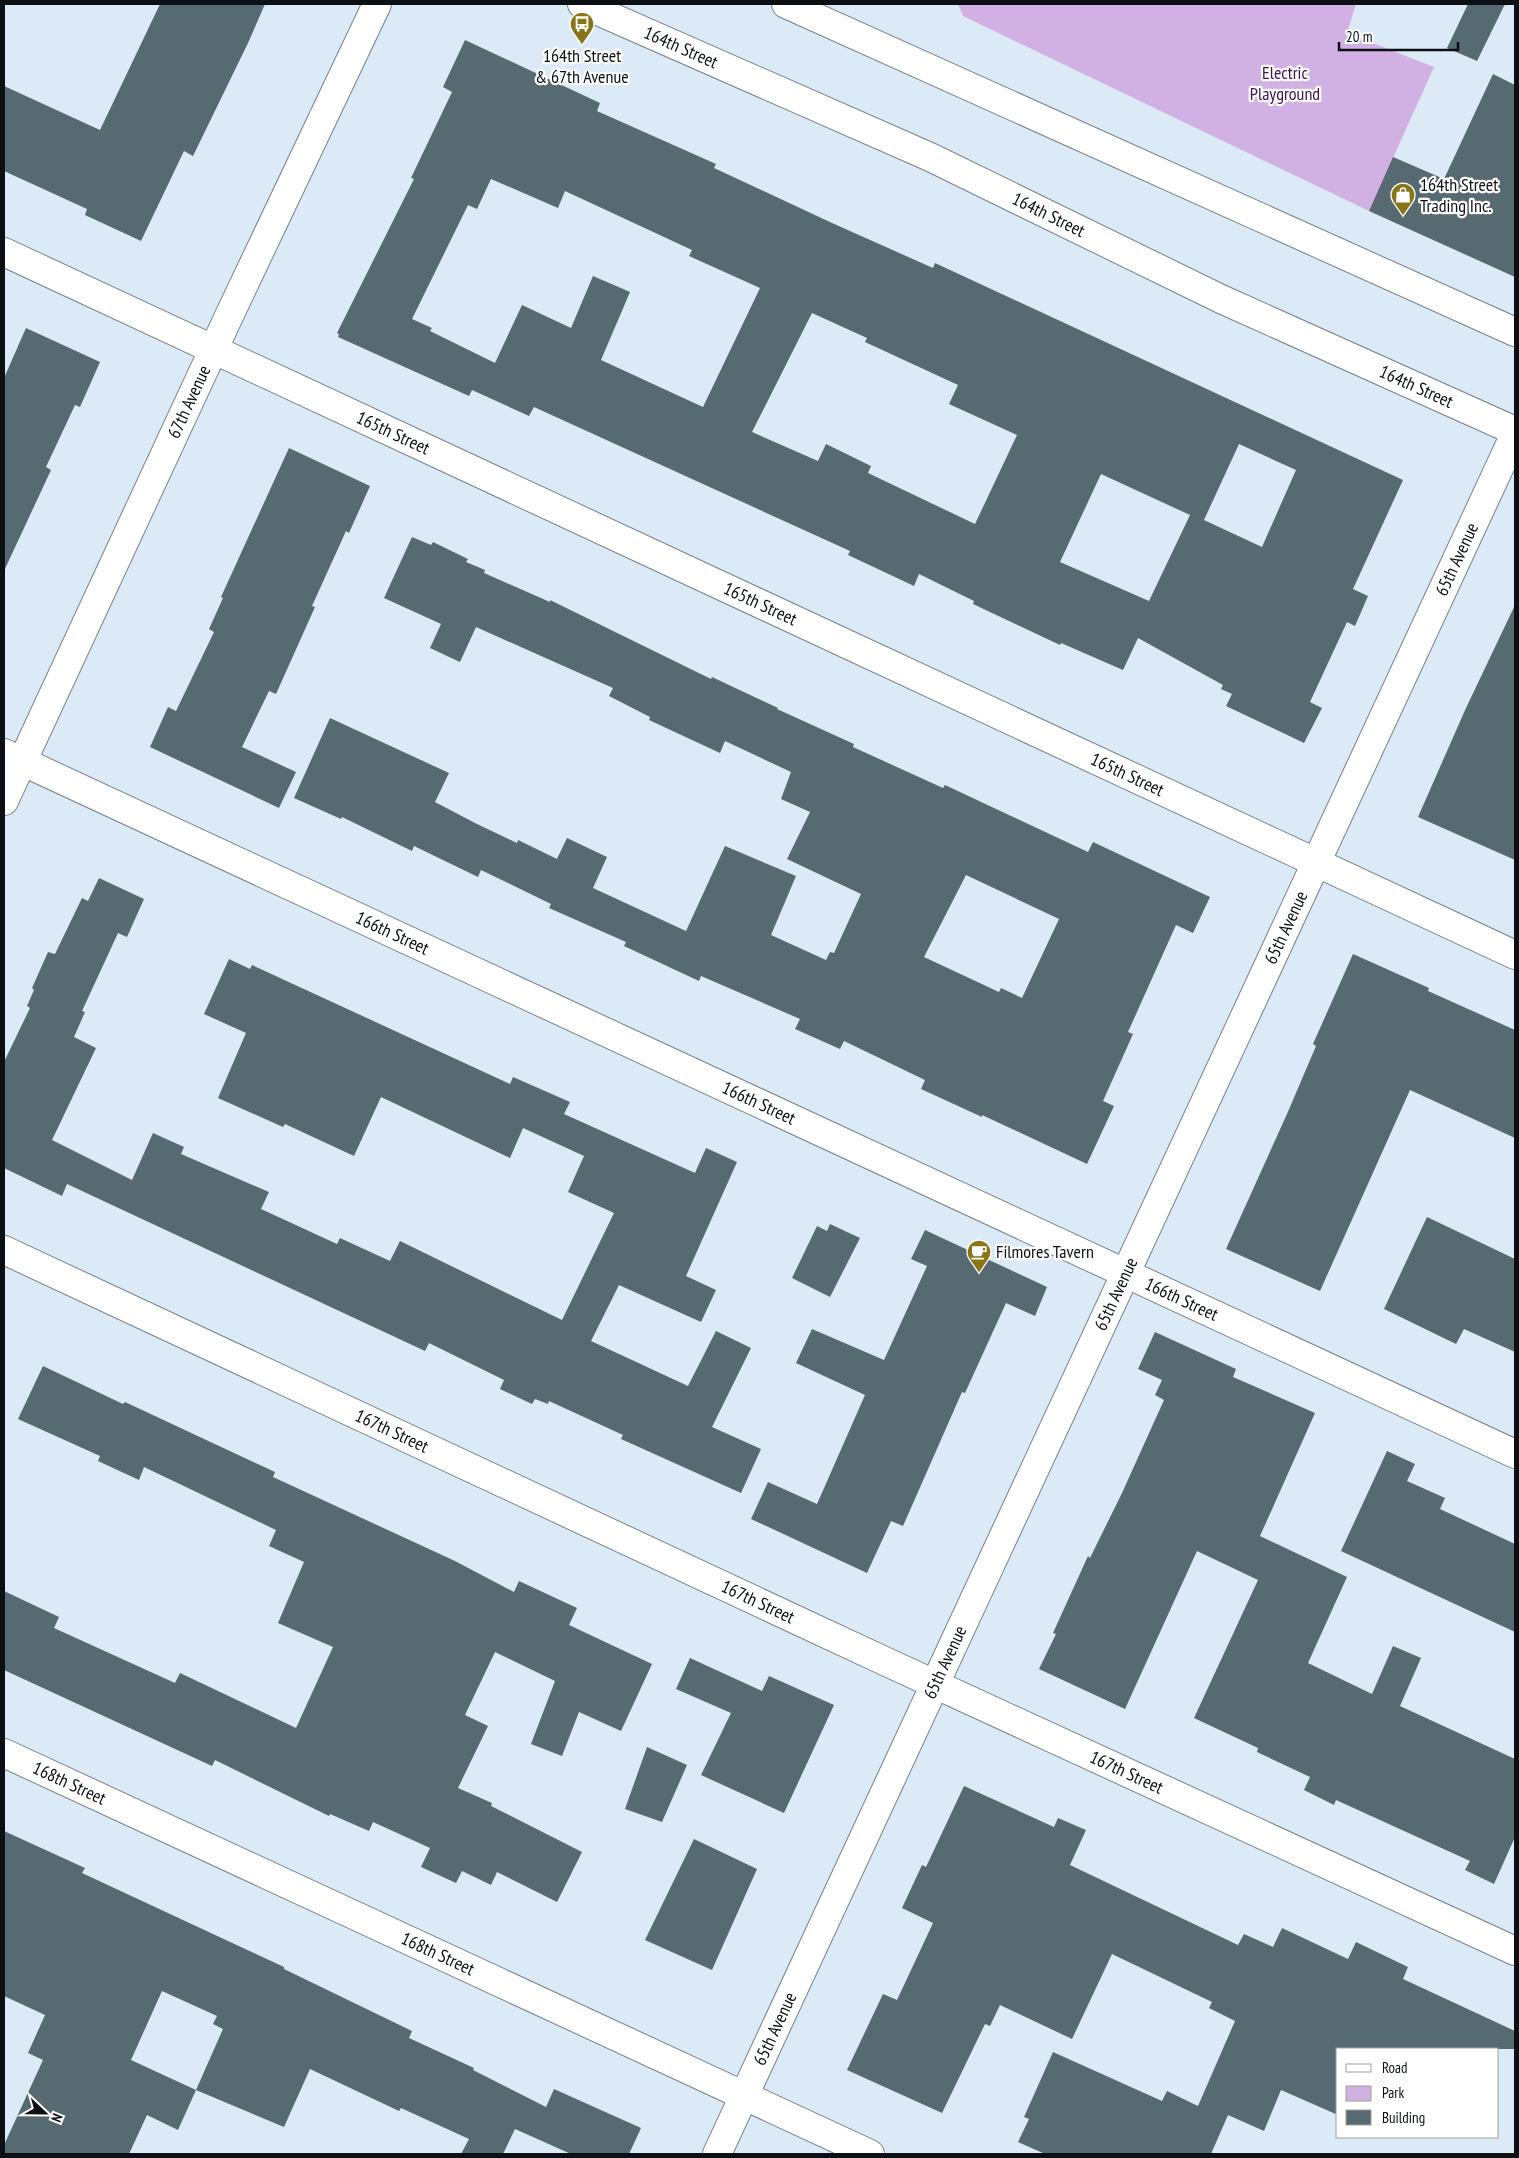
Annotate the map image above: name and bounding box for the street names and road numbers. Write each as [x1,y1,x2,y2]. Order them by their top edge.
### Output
street label: 164th Street [641,21,722,73]
street label: 164th Street [1008,187,1089,242]
street label: 164th Street [1376,360,1457,413]
street label: 67th Avenue [162,362,216,442]
street label: 165th Street [353,406,434,459]
street label: 65th Avenue [1430,519,1483,599]
street label: 165th Street [720,576,801,630]
street label: 165th Street [1087,747,1168,801]
street label: 65th Avenue [1259,887,1312,968]
street label: 166th Street [352,906,433,960]
street label: 166th Street [719,1076,799,1130]
street label: 65th Avenue [1089,1254,1142,1334]
street label: 166th Street [1141,1272,1222,1326]
street label: 167th Street [352,1404,432,1458]
street label: 167th Street [718,1575,798,1628]
street label: 65th Avenue [918,1622,971,1702]
street label: 167th Street [1086,1745,1167,1799]
street label: 168th Street [29,1756,110,1810]
street label: 168th Street [398,1927,478,1980]
street label: 65th Avenue [748,1988,801,2069]

